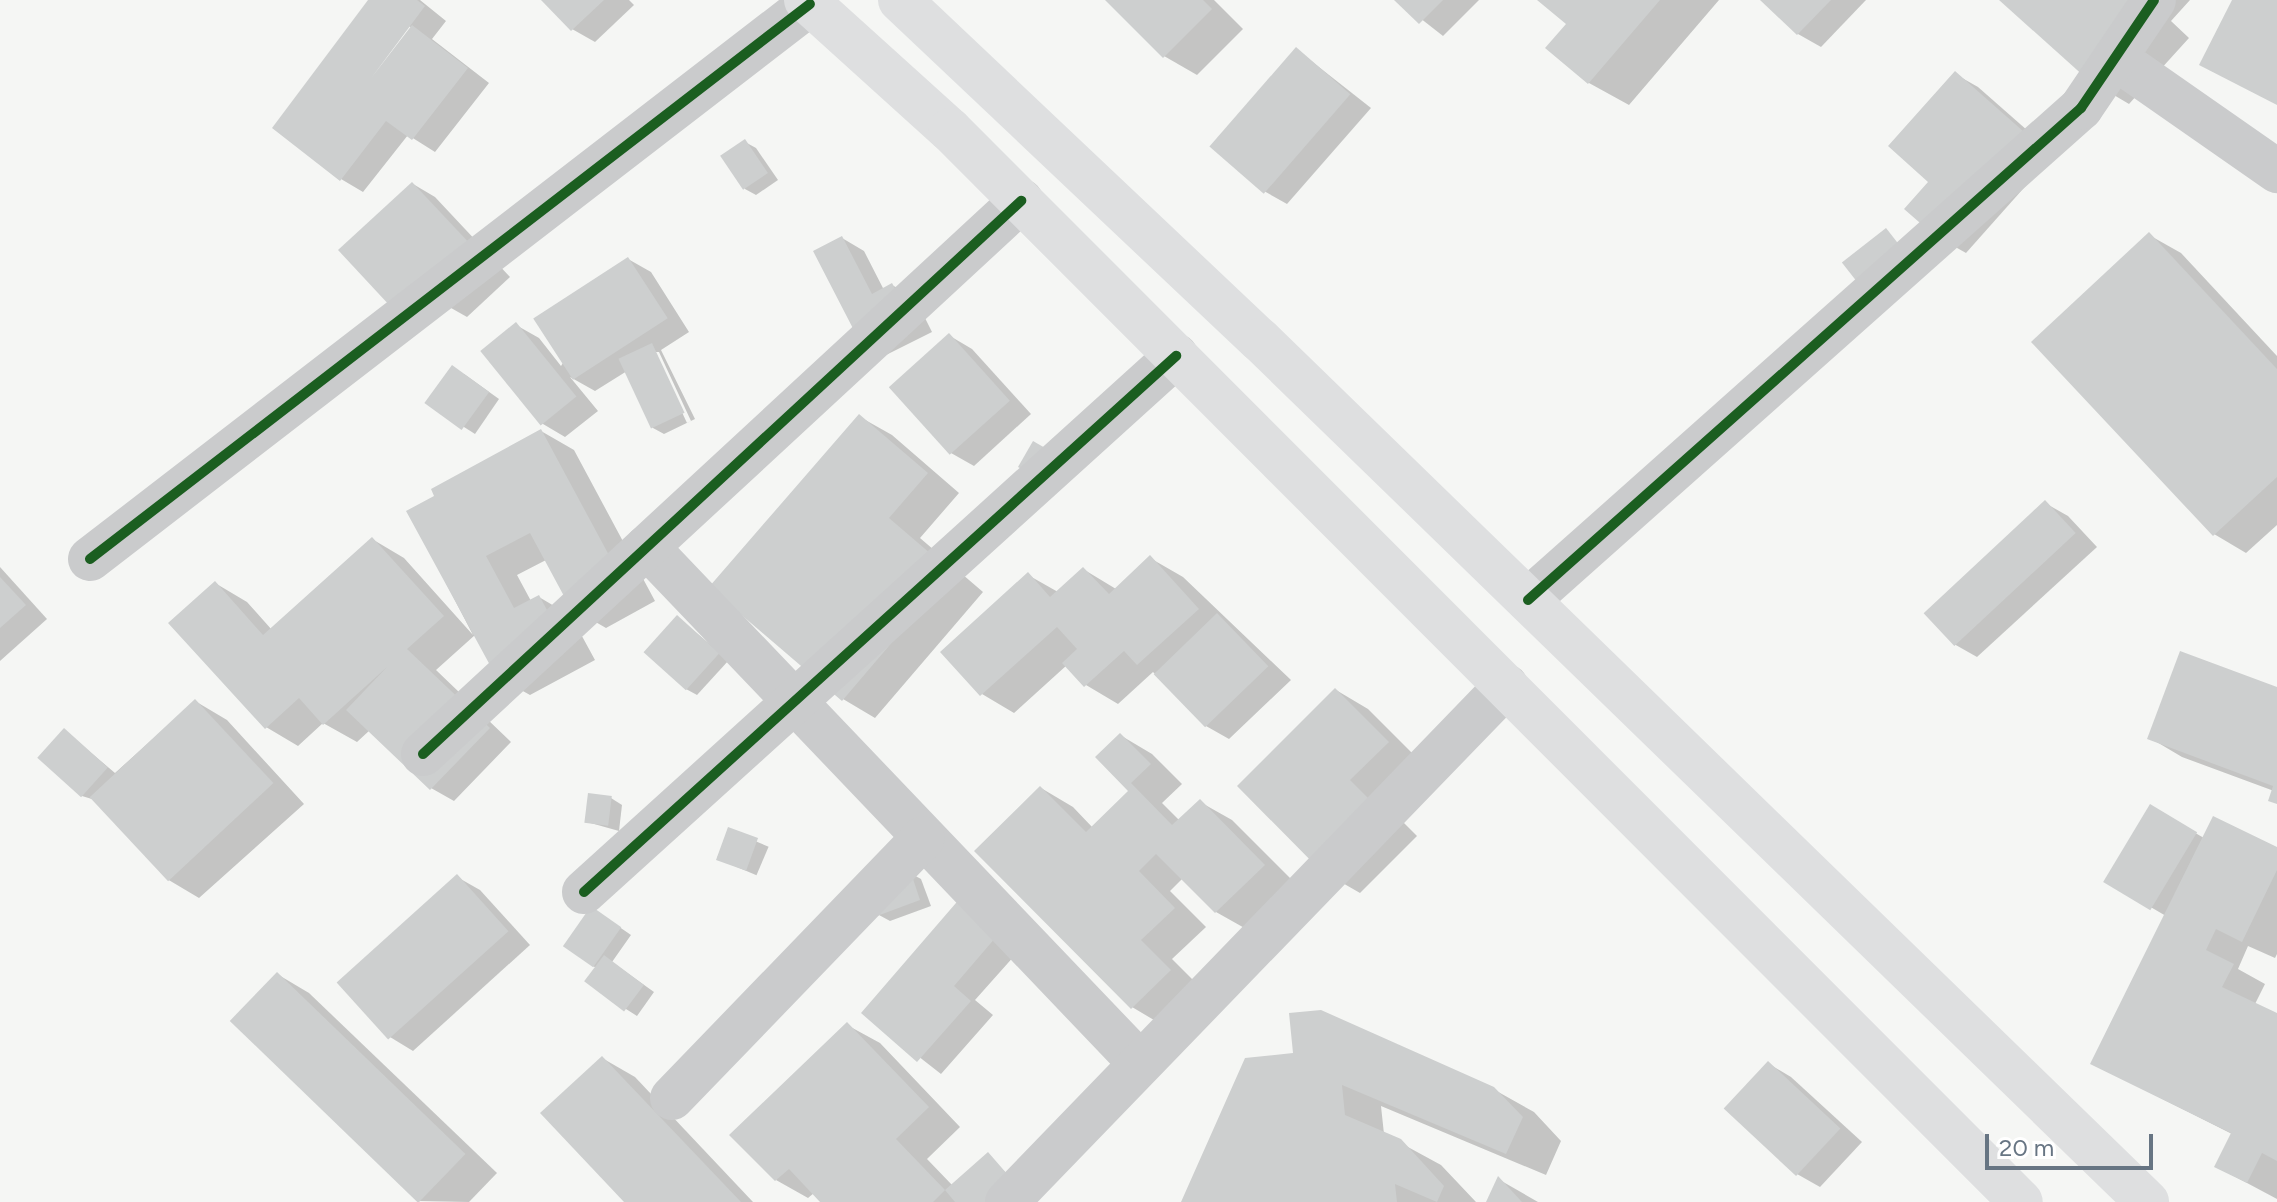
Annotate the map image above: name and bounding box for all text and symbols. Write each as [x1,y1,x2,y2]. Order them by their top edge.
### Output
scale bar [1989,1118,2157,1168]
text: 20 m [1999,1133,2054,1162]

